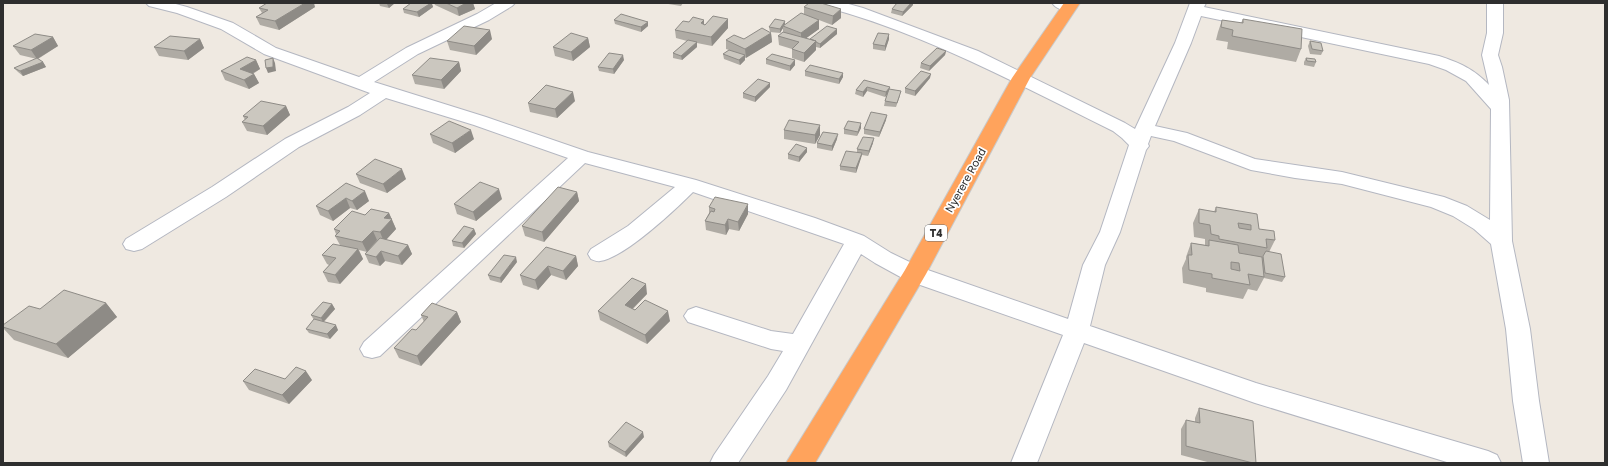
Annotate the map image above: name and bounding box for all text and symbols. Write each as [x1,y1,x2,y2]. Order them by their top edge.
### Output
street label: Nyerere Road [942,146,988,214]
road number: T4 [925,225,947,241]

